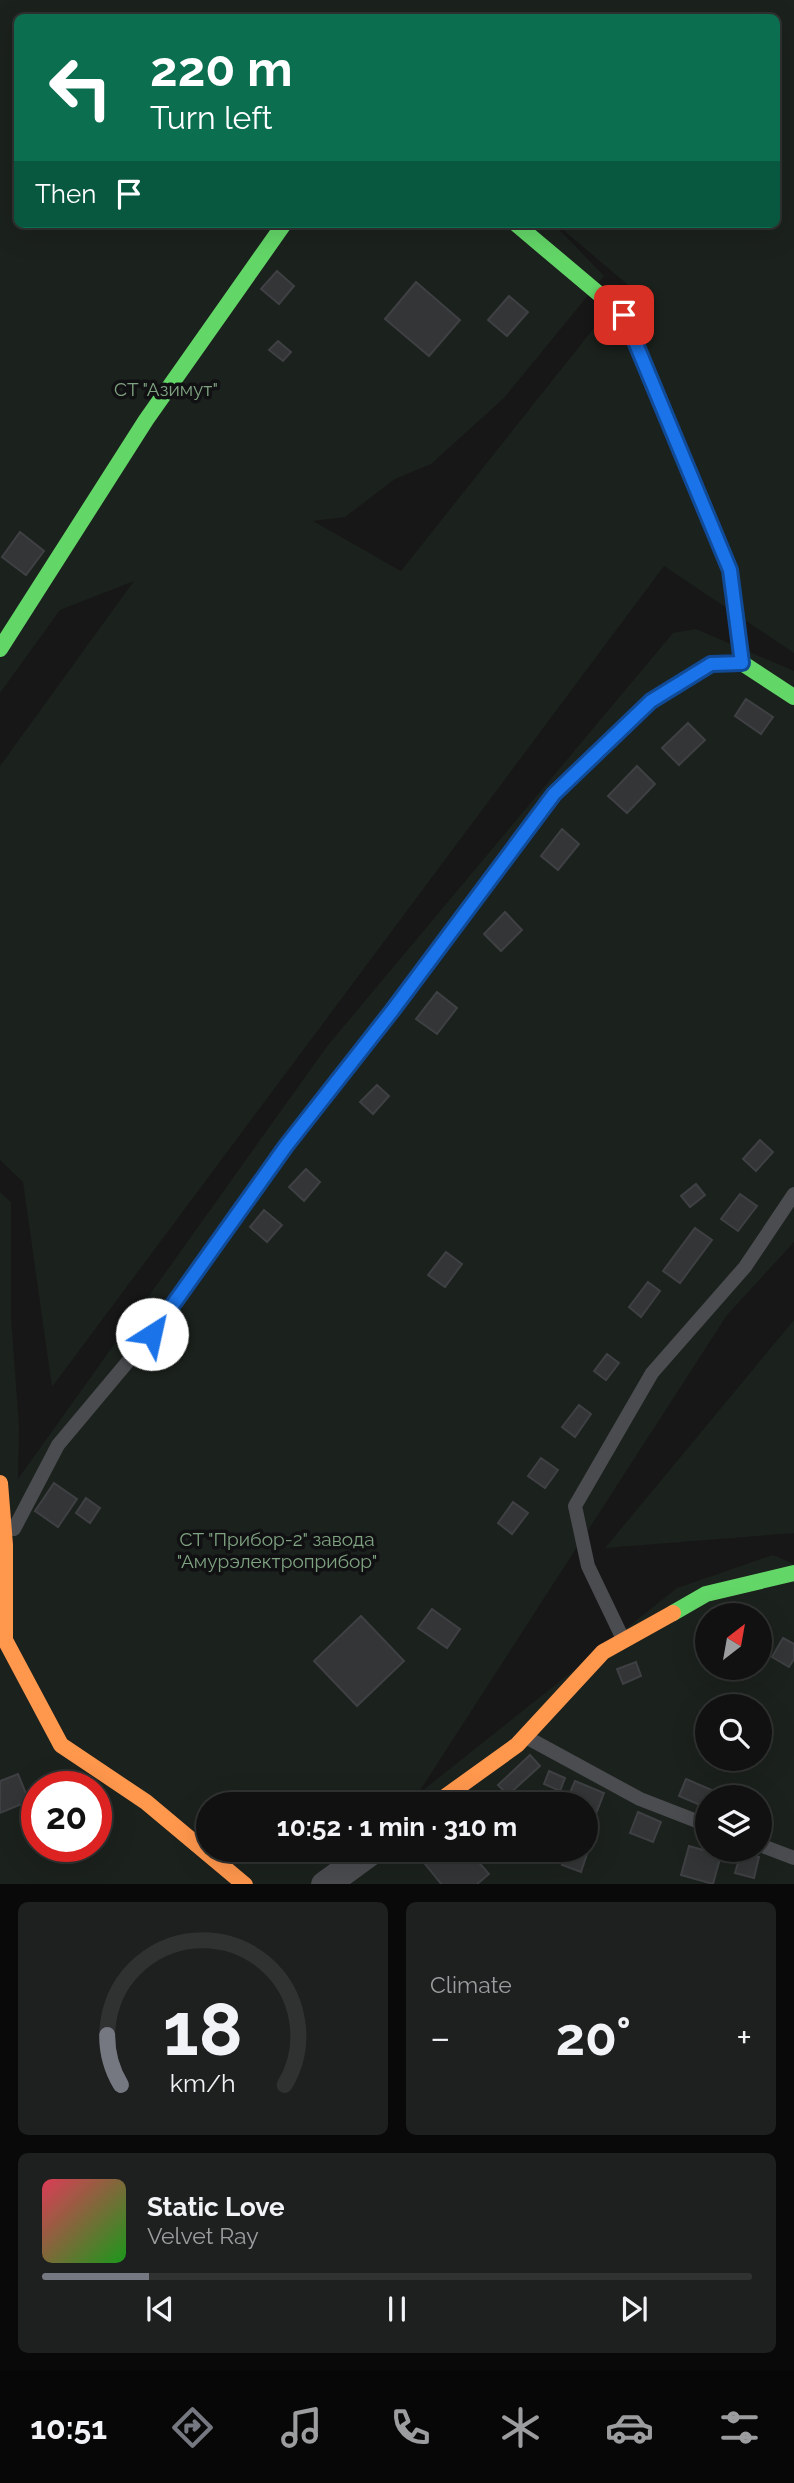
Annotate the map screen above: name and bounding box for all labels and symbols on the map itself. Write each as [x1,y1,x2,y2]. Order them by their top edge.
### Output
pin [594,285,654,345]
park label: СТ "Азимут" [114,378,218,400]
position arrow [115,1297,189,1371]
park label: СТ "Прибор-2" завода "Амурэлектроприбор" [177,1528,377,1572]
north arrow [695,1603,772,1680]
speed limit sign: 20 [21,1771,112,1862]

